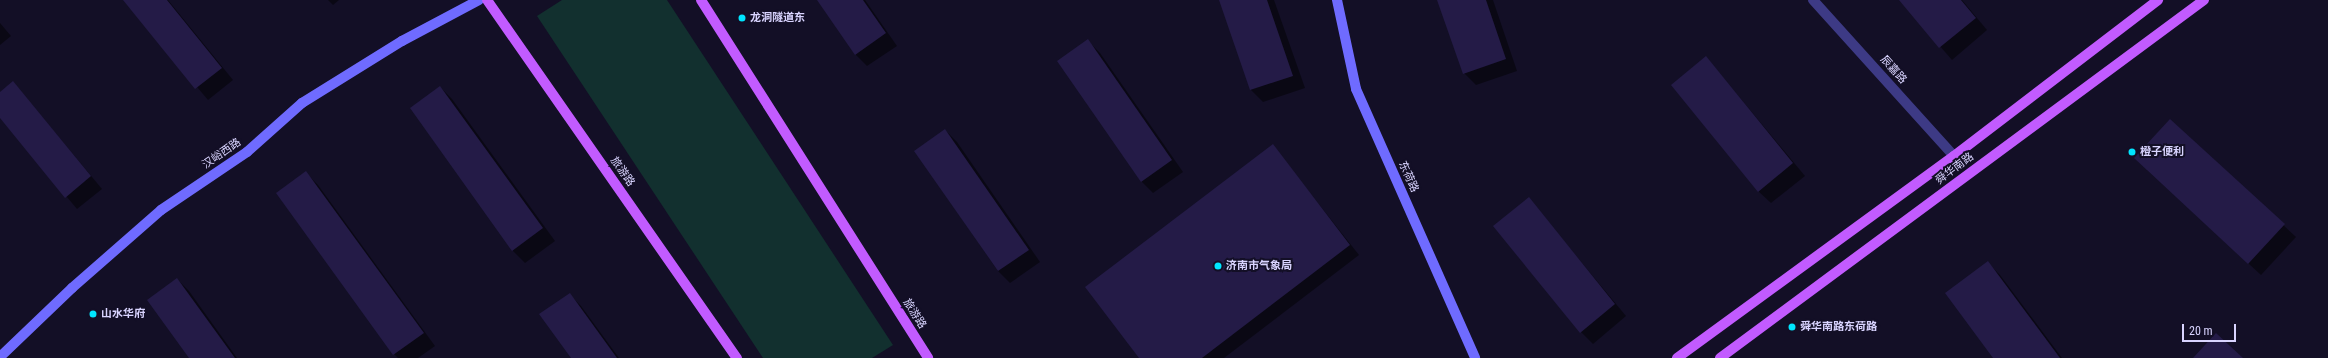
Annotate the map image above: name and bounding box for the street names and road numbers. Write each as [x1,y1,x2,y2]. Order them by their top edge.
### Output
street label: 辰嘉路 [1877,53,1909,87]
street label: 汉峪西路 [200,136,244,172]
street label: 舜华南路 [1933,150,1977,188]
street label: 旅游路 [607,155,637,189]
street label: 东荷路 [1395,159,1421,195]
street label: 旅游路 [900,297,928,331]

